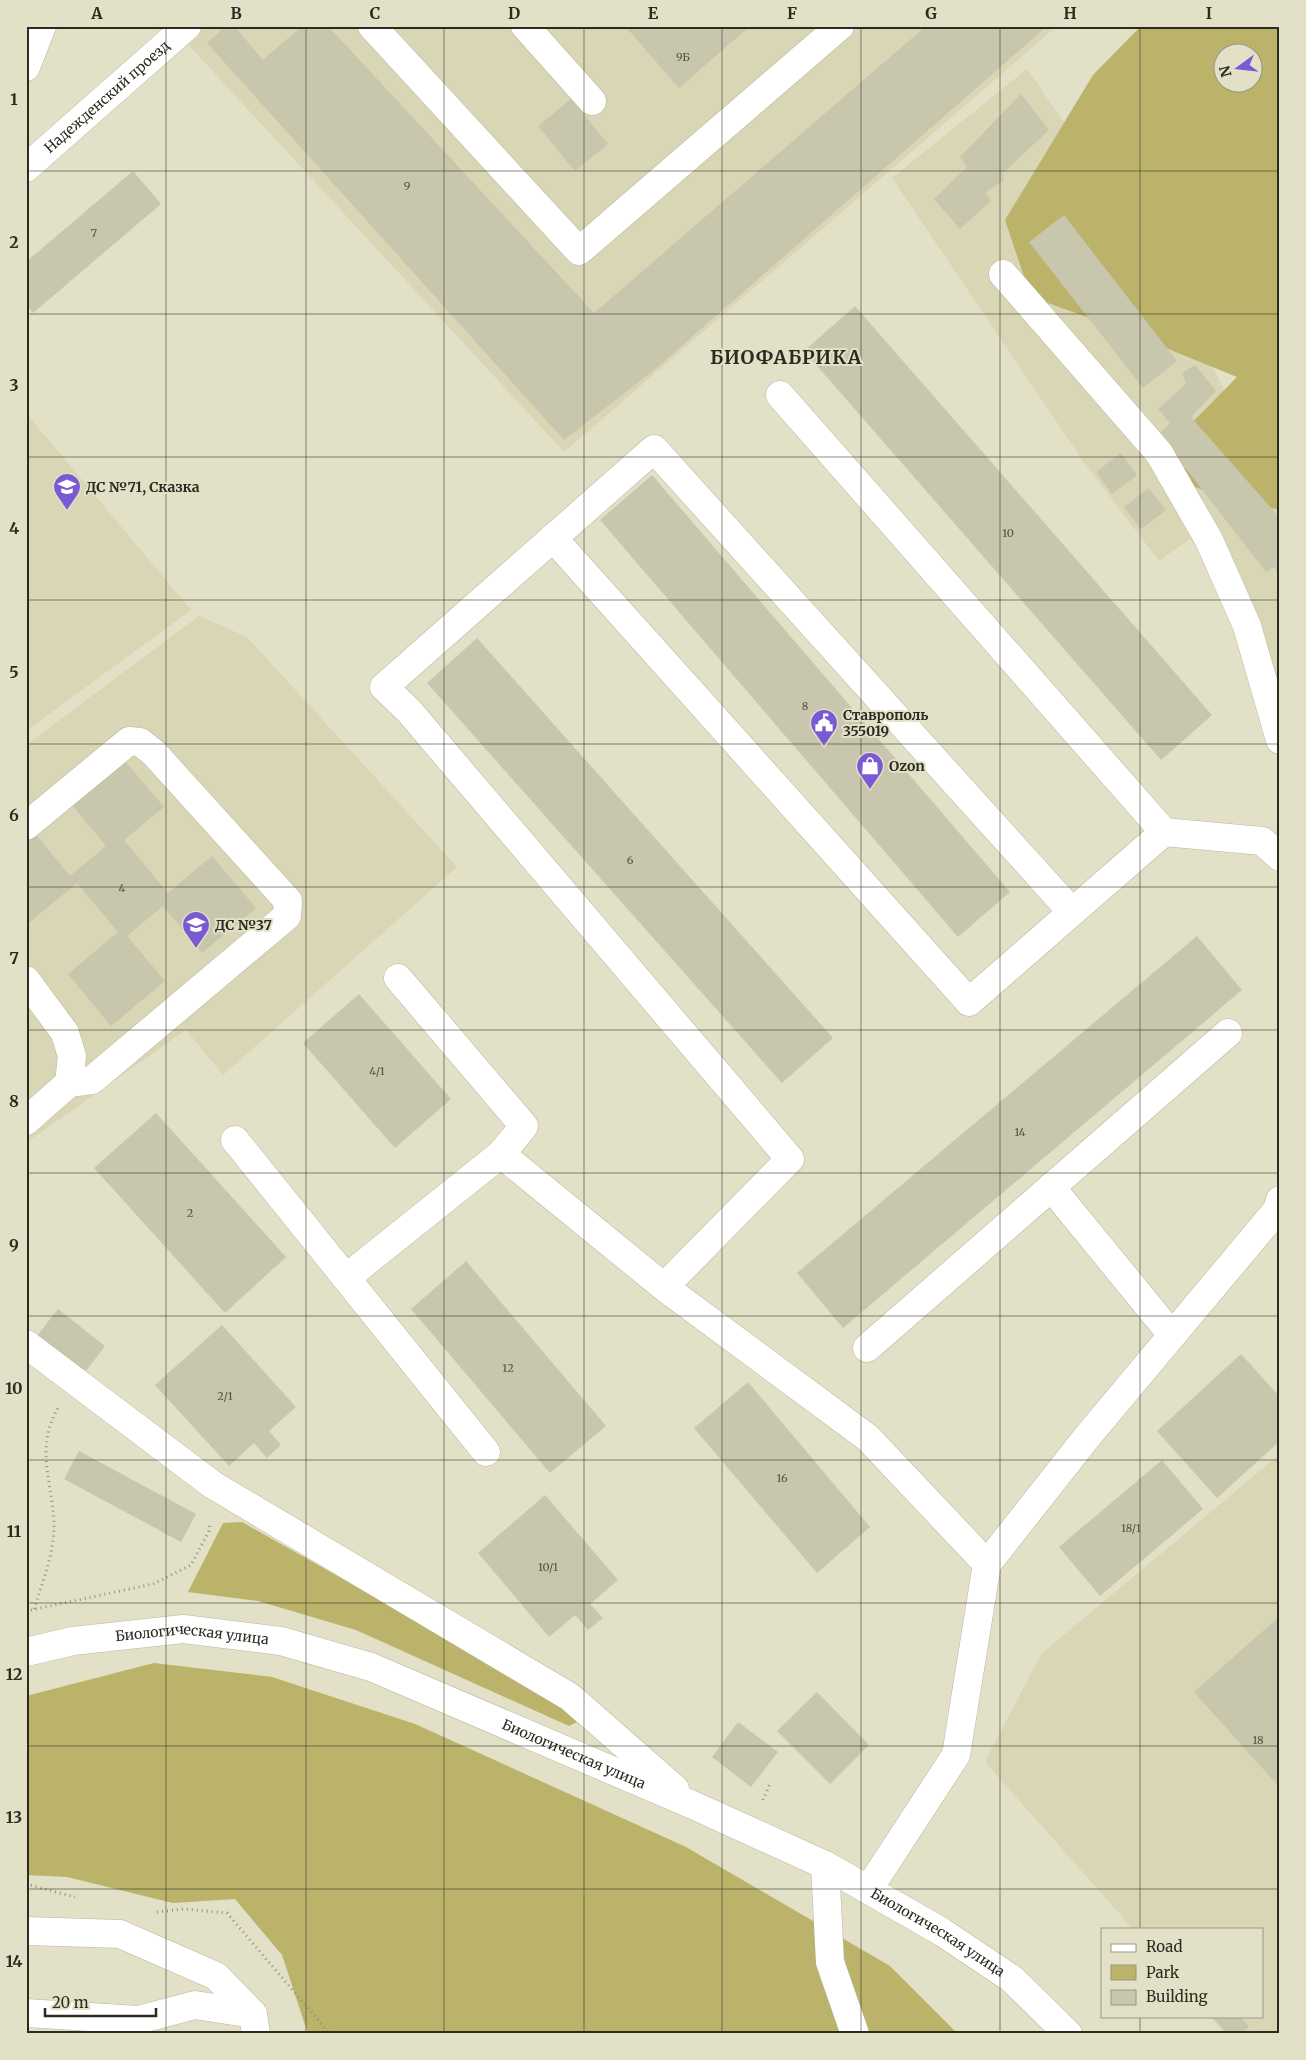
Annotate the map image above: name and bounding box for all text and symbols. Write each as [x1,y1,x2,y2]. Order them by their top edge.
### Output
text: A [90,3,103,23]
text: B [230,3,242,23]
text: C [370,3,380,23]
text: D [508,3,520,23]
text: E [648,3,659,23]
text: F [787,3,797,23]
text: G [925,3,937,23]
text: H [1063,3,1077,23]
text: I [1206,3,1212,23]
street label: Надежденский проезд [41,36,174,157]
north arrow [1214,42,1264,92]
house number: 9Б [676,50,690,64]
text: N [1215,64,1236,79]
text: 1 [10,89,18,109]
house number: 9 [404,179,411,193]
house number: 7 [91,226,97,240]
text: 2 [9,232,19,252]
district label: БИОФАБРИКА [710,345,862,369]
text: 3 [9,375,19,395]
school or university icon: ДС №71, Сказка [52,472,82,511]
place label: ДС №71, Сказка [86,478,200,496]
text: 4 [9,518,19,538]
house number: 10 [1002,526,1014,540]
text: 5 [9,662,19,682]
house number: 8 [802,699,809,713]
place label: Ставрополь 355019 [843,706,928,740]
public building icon: Ставрополь 355019 [809,708,839,747]
shop icon: Ozon [855,751,885,790]
place label: Ozon [889,757,925,775]
text: 6 [9,805,19,825]
house number: 6 [627,853,634,867]
house number: 4 [119,881,126,895]
school or university icon: ДС №37 [181,910,211,949]
place label: ДС №37 [215,916,272,934]
text: 7 [9,948,19,968]
house number: 4/1 [369,1064,385,1078]
text: 8 [9,1091,19,1111]
house number: 14 [1014,1125,1026,1139]
house number: 2 [187,1206,193,1220]
text: 9 [9,1235,19,1255]
house number: 12 [502,1361,514,1375]
text: 10 [5,1378,23,1398]
house number: 2/1 [217,1389,233,1403]
house number: 16 [776,1471,788,1485]
text: 11 [7,1521,22,1541]
house number: 18/1 [1121,1521,1141,1535]
house number: 10/1 [538,1560,558,1574]
street label: Биологическая улица [114,1620,270,1648]
text: 12 [6,1664,22,1684]
street label: Биологическая улица [499,1715,649,1793]
house number: 18 [1252,1733,1264,1747]
text: 13 [6,1807,22,1827]
street label: Биологическая улица [867,1884,1009,1981]
legend [1101,1928,1264,2018]
text: Road [1146,1937,1182,1956]
text: 14 [6,1951,22,1971]
text: Park [1146,1963,1180,1982]
scale bar [45,1985,156,2017]
text: Building [1146,1987,1208,2006]
text: 20 m [52,1993,89,2012]

